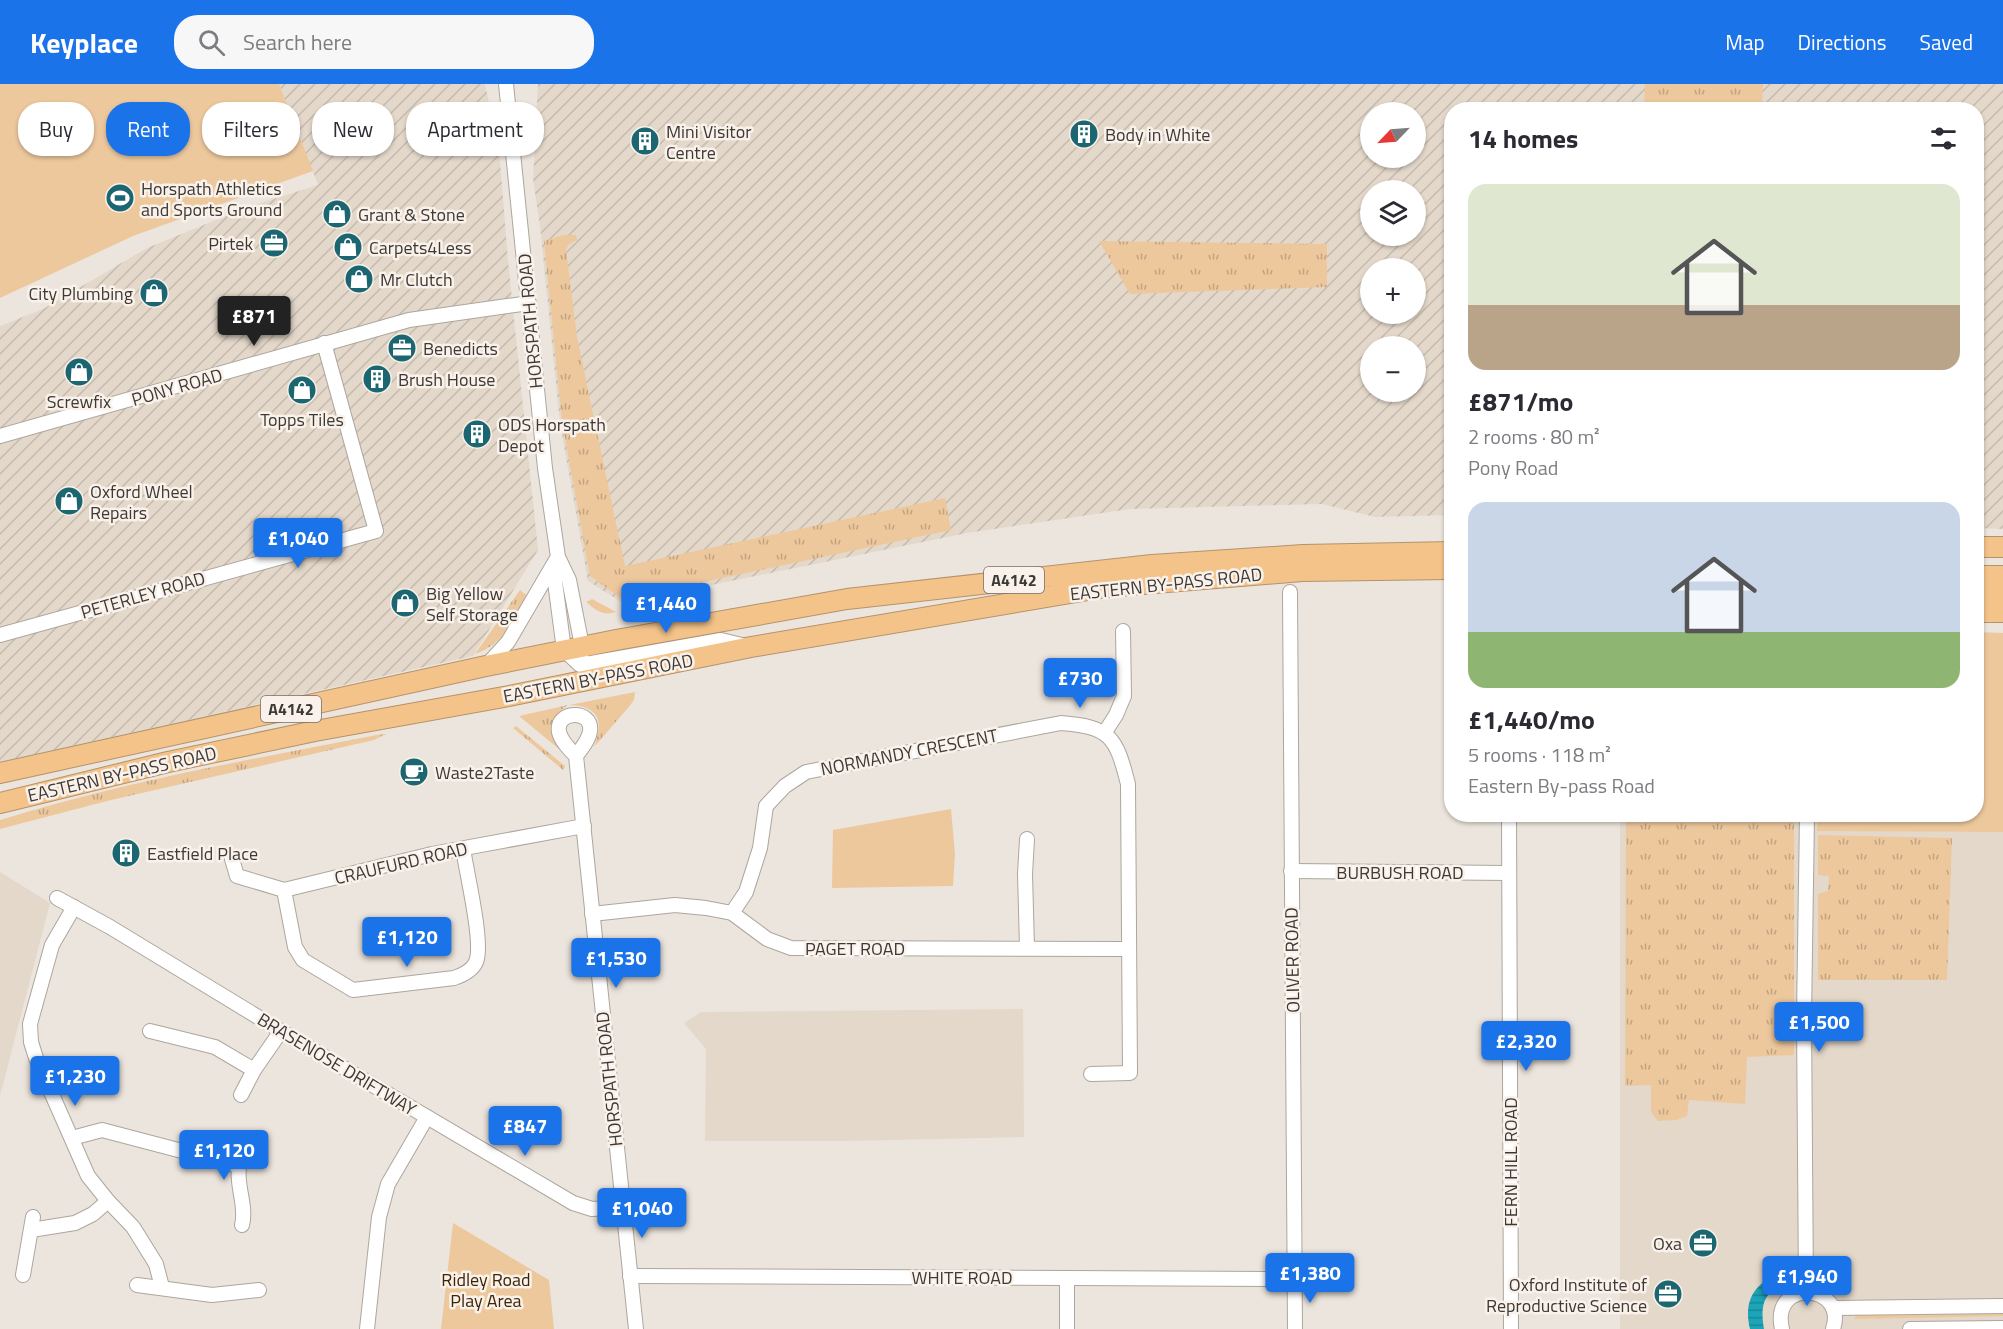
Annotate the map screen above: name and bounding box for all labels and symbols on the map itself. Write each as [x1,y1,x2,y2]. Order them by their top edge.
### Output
north arrow [1360,102,1426,168]
place label: Mini Visitor Centre [666,118,751,166]
building icon: Body in White [1068,118,1100,150]
place label: Body in White [1105,121,1210,148]
building icon: Mini Visitor Centre [629,125,661,157]
place label: Horspath Athletics and Sports Ground [141,175,282,223]
sports icon: Horspath Athletics and Sports Ground [104,182,136,214]
shop icon: Grant & Stone [321,198,353,230]
place label: Grant & Stone [358,201,465,228]
office icon: Pirtek [258,227,290,259]
place label: Pirtek [208,230,253,257]
shop icon: Carpets4Less [332,231,364,263]
place label: Carpets4Less [369,234,472,261]
street label: HORSPATH ROAD [511,252,549,390]
shop icon: Mr Clutch [343,263,375,295]
place label: Mr Clutch [380,266,453,293]
shop icon: City Plumbing [138,277,170,309]
place label: City Plumbing [29,280,133,307]
pin: £871 [218,296,290,347]
office icon: Benedicts [386,332,418,364]
place label: Benedicts [423,335,498,362]
shop icon: Screwfix [63,356,95,388]
street label: PONY ROAD [128,361,226,413]
building icon: Brush House [361,363,393,395]
place label: Brush House [398,366,495,393]
shop icon: Topps Tiles [286,374,318,406]
place label: Screwfix [47,388,111,415]
place label: Topps Tiles [260,406,344,433]
place label: ODS Horspath Depot [498,411,606,459]
building icon: ODS Horspath Depot [461,418,493,450]
place label: Oxford Wheel Repairs [90,478,193,526]
shop icon: Oxford Wheel Repairs [53,485,85,517]
pin: £1,040 [249,518,347,569]
street label: EASTERN BY-PASS ROAD [1069,560,1263,608]
street label: PETERLEY ROAD [78,564,208,626]
road number: A4142 [984,567,1044,593]
place label: Big Yellow Self Storage [426,580,518,628]
pin: £1,440 [617,583,715,634]
shop icon: Big Yellow Self Storage [389,587,421,619]
street label: EASTERN BY-PASS ROAD [501,646,695,710]
pin: £730 [1044,658,1116,709]
road number: A4142 [261,696,321,722]
street label: NORMANDY CRESCENT [818,721,1000,782]
street label: EASTERN BY-PASS ROAD [25,739,219,809]
cafe icon: Waste2Taste [398,756,430,788]
place label: Waste2Taste [435,759,534,786]
street label: CRAUFURD ROAD [332,835,470,891]
building icon: Eastfield Place [110,837,142,869]
place label: Eastfield Place [147,840,258,867]
street label: BURBUSH ROAD [1336,859,1464,886]
street label: OLIVER ROAD [1278,907,1306,1013]
pin: £1,120 [358,917,456,968]
street label: PAGET ROAD [805,935,905,962]
pin: £1,530 [567,938,665,989]
pin: £1,500 [1770,1002,1868,1053]
street label: BRASENOSE DRIFTWAY [252,1006,422,1122]
street label: HORSPATH ROAD [588,1010,630,1148]
pin: £2,320 [1477,1021,1575,1072]
pin: £1,230 [26,1056,124,1107]
street label: FERN HILL ROAD [1497,1097,1524,1227]
pin: £847 [489,1106,561,1157]
pin: £1,120 [175,1130,273,1181]
pin: £1,040 [593,1188,691,1239]
office icon: Oxa [1687,1227,1719,1259]
place label: Oxa [1653,1230,1682,1257]
pin: £1,380 [1261,1253,1359,1304]
pin: £1,940 [1758,1256,1856,1307]
street label: WHITE ROAD [912,1264,1013,1291]
park label: Ridley Road Play Area [441,1266,531,1314]
place label: Oxford Institute of Reproductive Science [1486,1271,1647,1319]
office icon: Oxford Institute of Reproductive Science [1652,1278,1684,1310]

